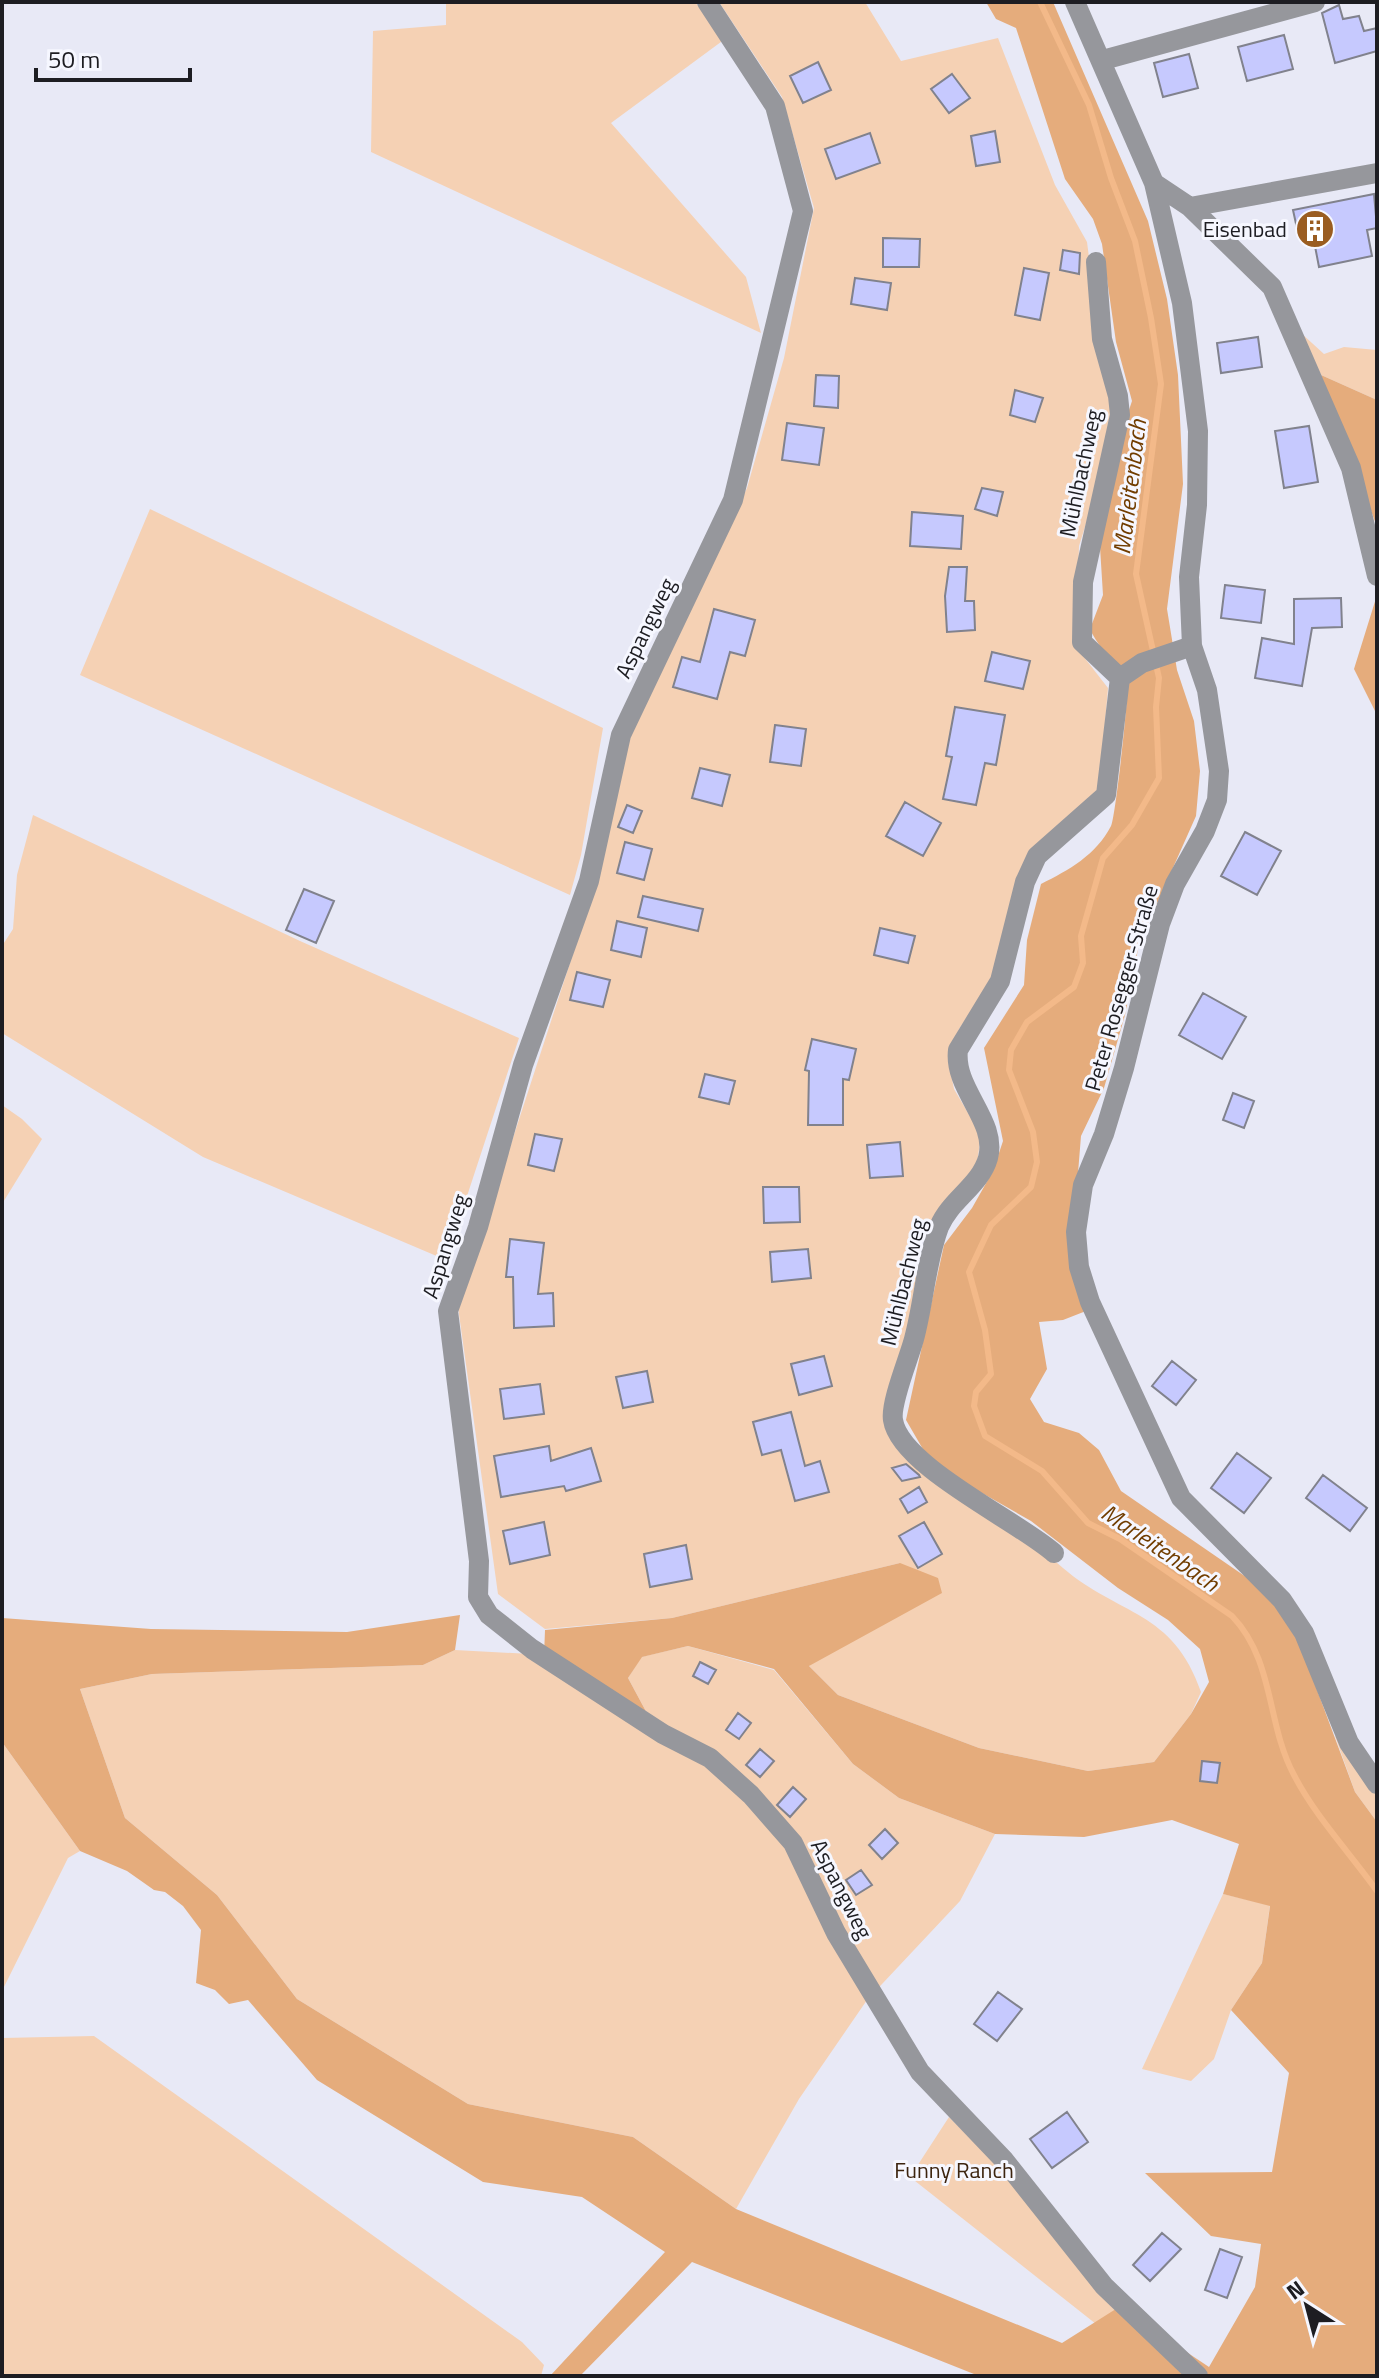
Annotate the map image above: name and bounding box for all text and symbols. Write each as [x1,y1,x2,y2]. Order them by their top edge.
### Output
scale bar [36,32,190,82]
text: 50 m [48,41,100,77]
building icon: Eisenbad [1294,208,1336,250]
place label: Eisenbad [1203,212,1287,246]
street label: Mühlbachweg [1050,406,1110,540]
water label: Marleitenbach [1103,416,1155,556]
street label: Aspangweg [606,572,684,684]
street label: Peter Rosegger-Straße [1075,881,1167,1095]
street label: Aspangweg [413,1189,477,1303]
street label: Mühlbachweg [871,1215,935,1349]
water label: Marleitenbach [1094,1494,1228,1601]
street label: Aspangweg [802,1833,882,1945]
park label: Funny Ranch [894,2153,1014,2187]
north arrow [1267,2266,1347,2346]
text: N [1279,2272,1311,2308]

